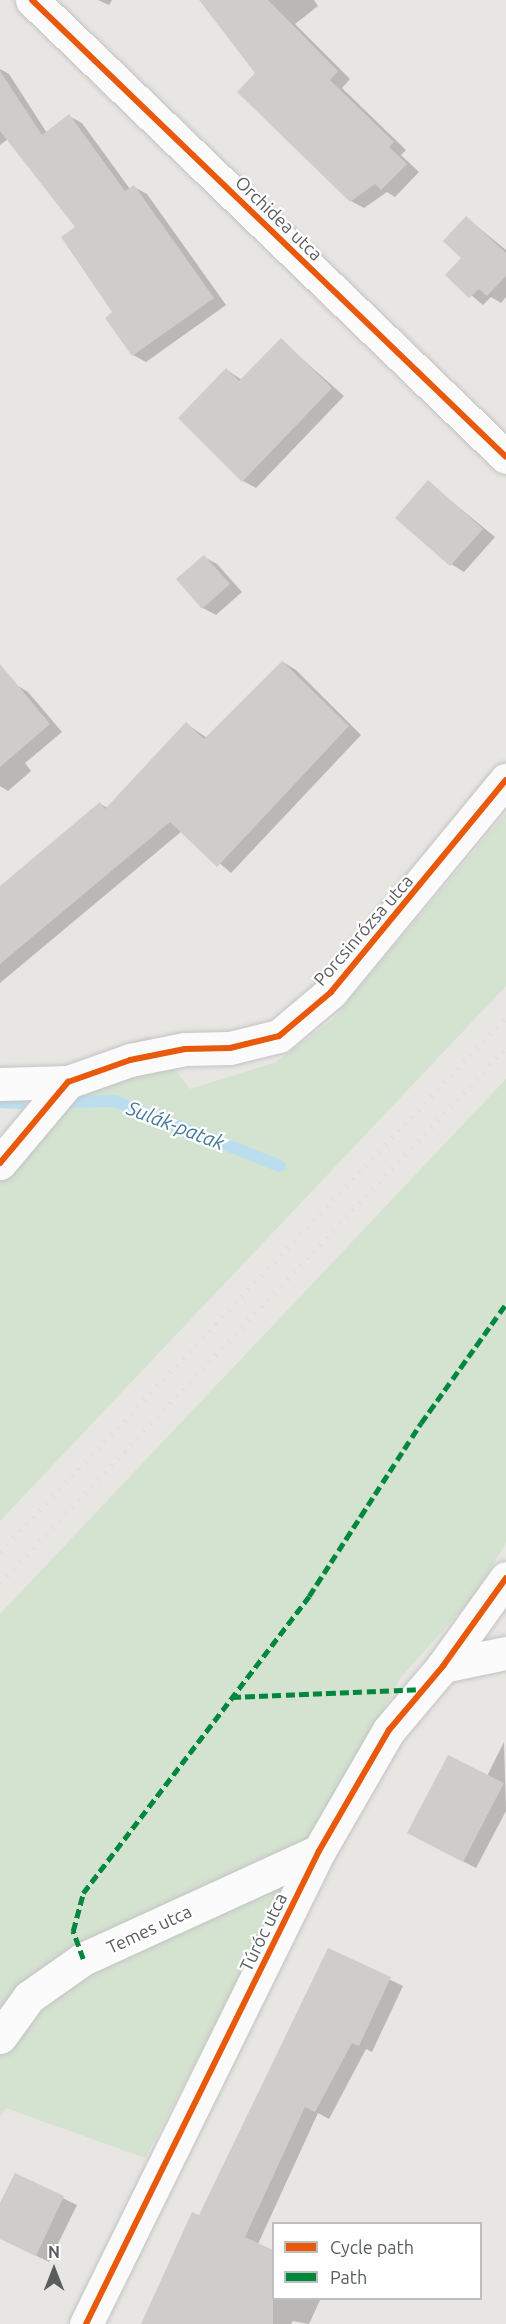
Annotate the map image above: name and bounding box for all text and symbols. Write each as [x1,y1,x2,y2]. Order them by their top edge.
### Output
street label: Orchidea utca [231,171,327,265]
street label: Porcsinrózsa utca [309,870,417,990]
water label: Sulák-patak [124,1095,228,1155]
street label: Túróc utca [235,1889,291,1975]
street label: Temes utca [103,1900,195,1958]
legend [272,2222,482,2300]
text: Cycle path [330,2237,414,2257]
north arrow [24,2240,84,2300]
text: N [48,2243,60,2261]
text: Path [330,2267,367,2287]

